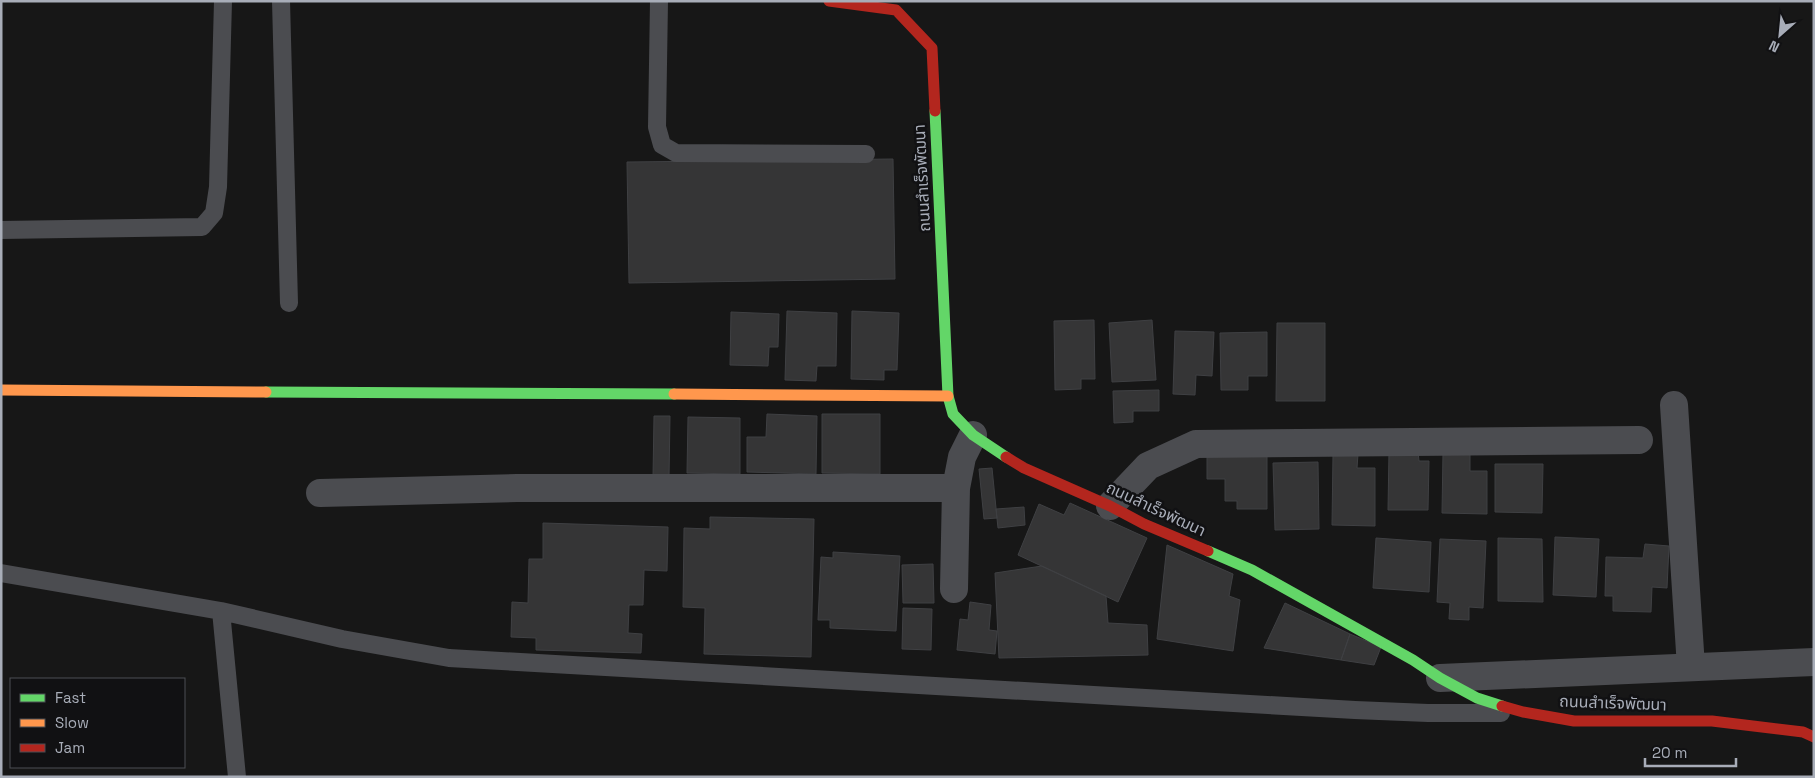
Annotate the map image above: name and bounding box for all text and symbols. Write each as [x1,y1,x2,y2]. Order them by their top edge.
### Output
north arrow [1755,10,1805,60]
text: N [1766,36,1782,57]
street label: ถนนสำเร็จพัฒนา [909,124,935,232]
street label: ถนนสำเร็จพัฒนา [1103,477,1209,541]
legend [10,678,185,768]
text: Fast [55,688,86,707]
street label: ถนนสำเร็จพัฒนา [1559,691,1667,715]
text: Slow [55,713,89,732]
scale bar [1645,736,1736,768]
text: Jam [55,738,85,757]
text: 20 m [1652,743,1687,762]

